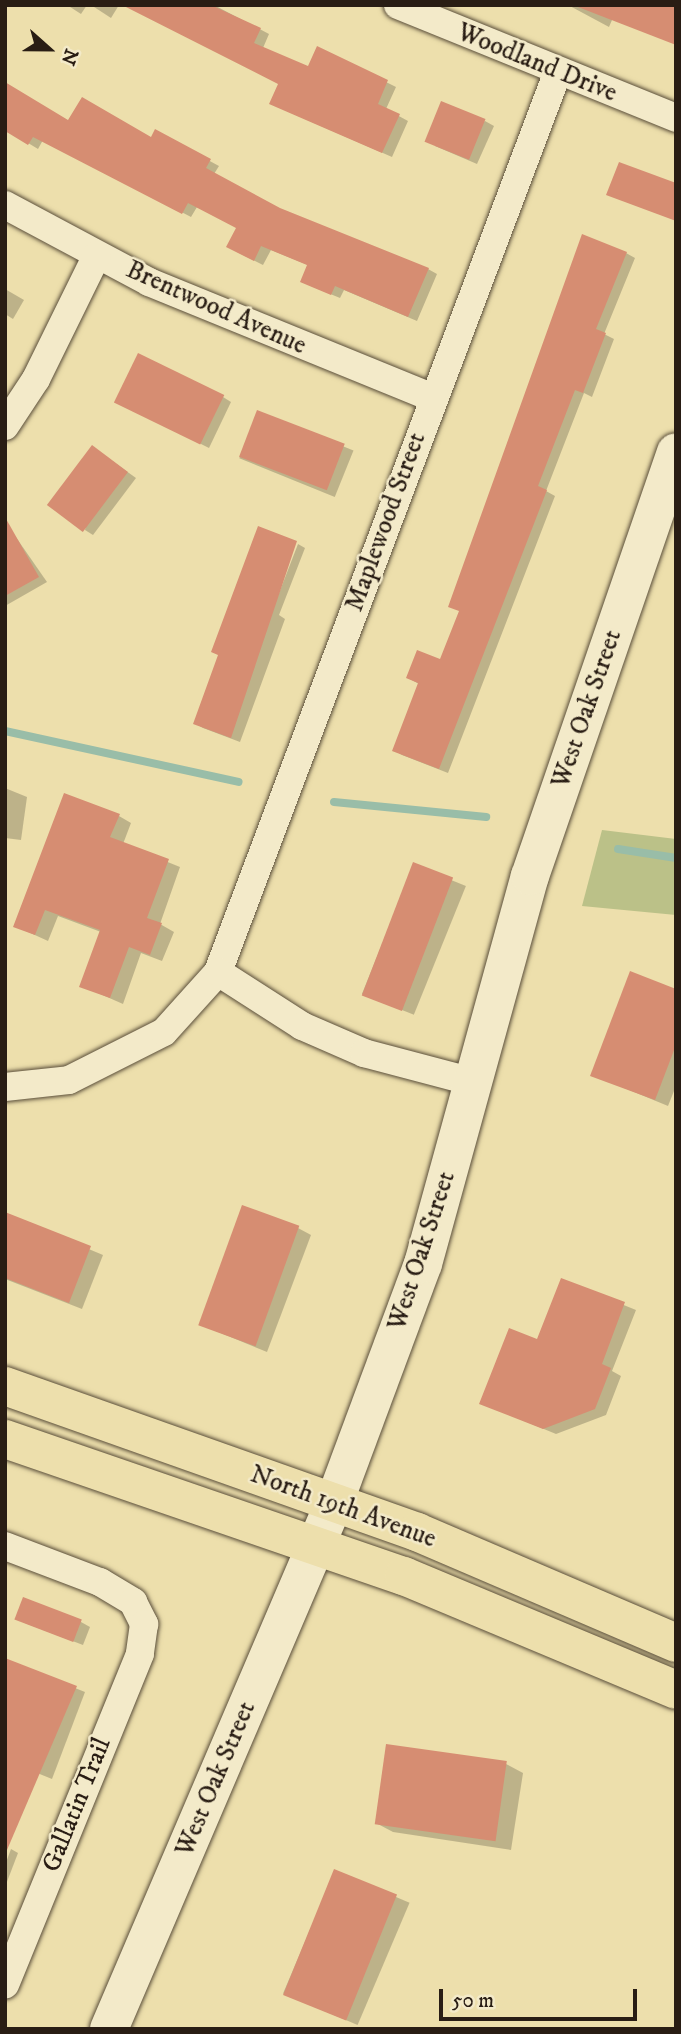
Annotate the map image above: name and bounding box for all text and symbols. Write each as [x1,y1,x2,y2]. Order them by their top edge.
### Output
north arrow [14,14,84,84]
street label: Woodland Drive [453,17,621,109]
text: N [56,45,83,68]
street label: Brentwood Avenue [121,254,311,362]
street label: Maplewood Street [339,428,433,616]
street label: West Oak Street [545,626,629,792]
street label: West Oak Street [382,1168,462,1334]
street label: North 19th Avenue [246,1459,440,1555]
street label: West Oak Street [169,1697,263,1861]
street label: Gallatin Trail [36,1733,118,1877]
scale bar [443,1974,641,2018]
text: 50 m [452,1988,494,2014]

